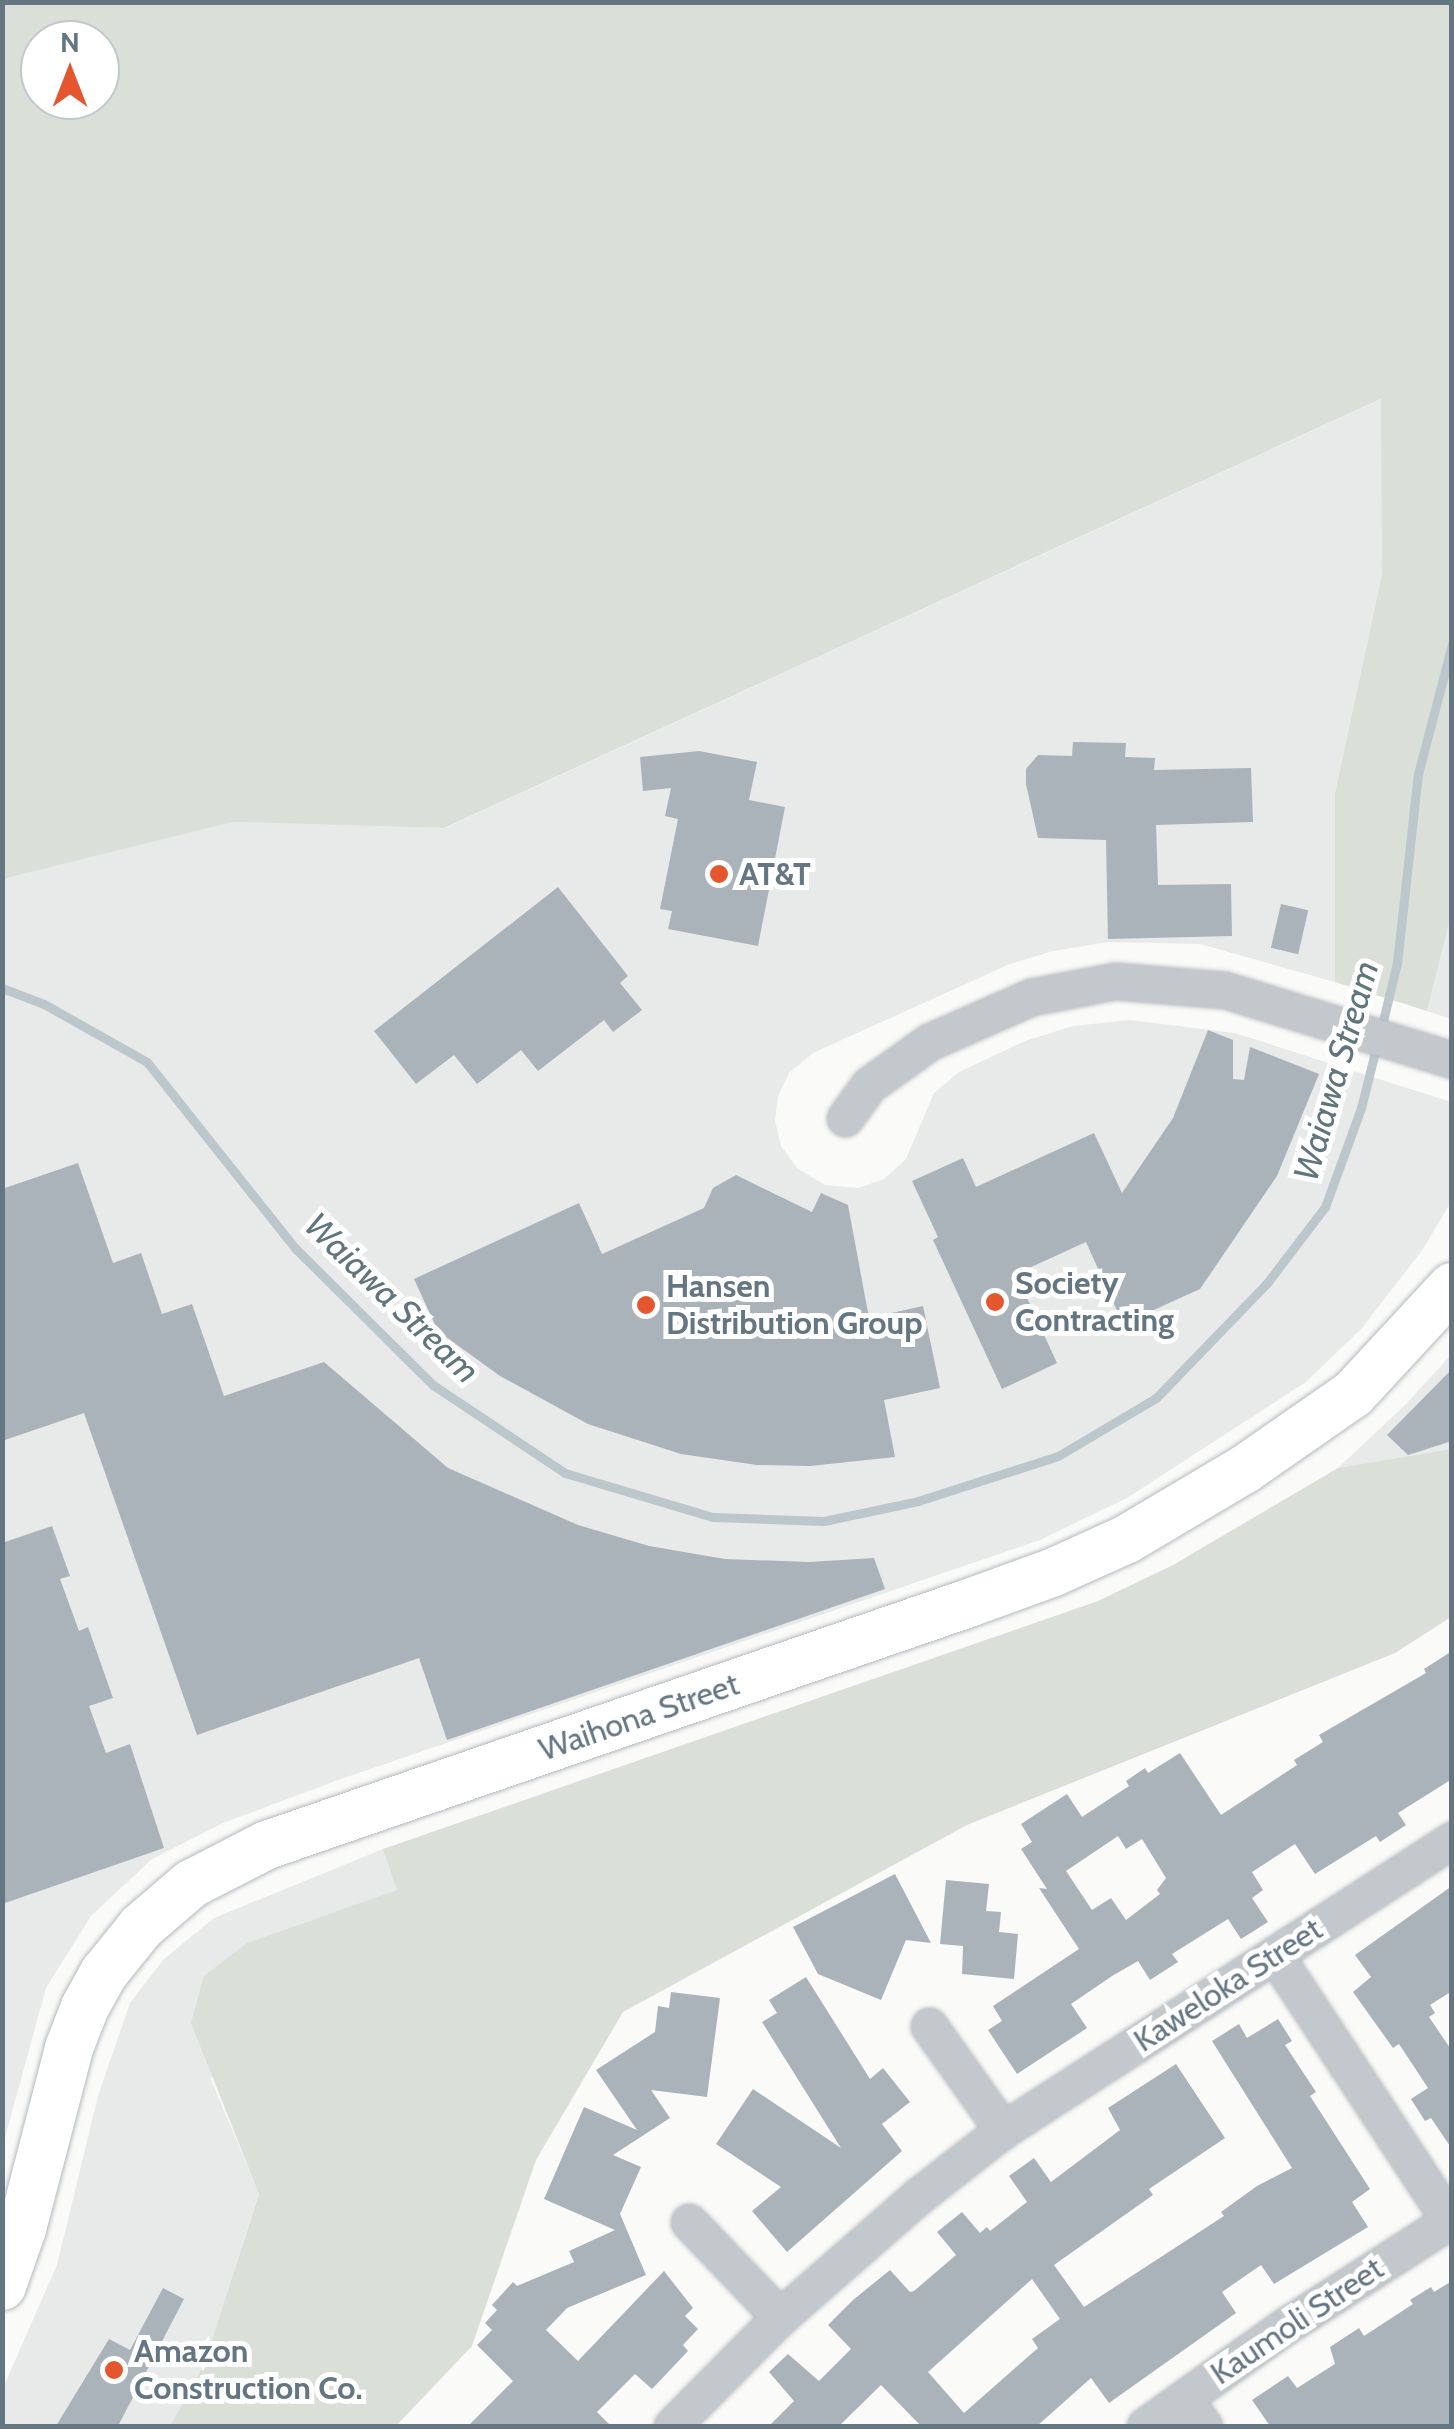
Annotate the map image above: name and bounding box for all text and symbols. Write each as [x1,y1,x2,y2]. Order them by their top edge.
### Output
north arrow [20,20,120,120]
text: N [60,25,80,59]
place label: AT&T [739,855,811,893]
marker: AT&T [708,863,730,885]
water label: Waiawa Stream [1285,956,1387,1186]
water label: Waiawa Stream [296,1204,488,1392]
place label: Society Contracting [1015,1265,1174,1340]
place label: Hansen Distribution Group [666,1268,922,1343]
marker: Society Contracting [984,1291,1006,1313]
marker: Hansen Distribution Group [635,1294,657,1316]
street label: Waihona Street [534,1665,744,1769]
street label: Kaweloka Street [1127,1910,1329,2060]
street label: Kaumoli Street [1203,2249,1391,2393]
place label: Amazon Construction Co. [134,2333,363,2408]
marker: Amazon Construction Co. [103,2359,125,2381]

